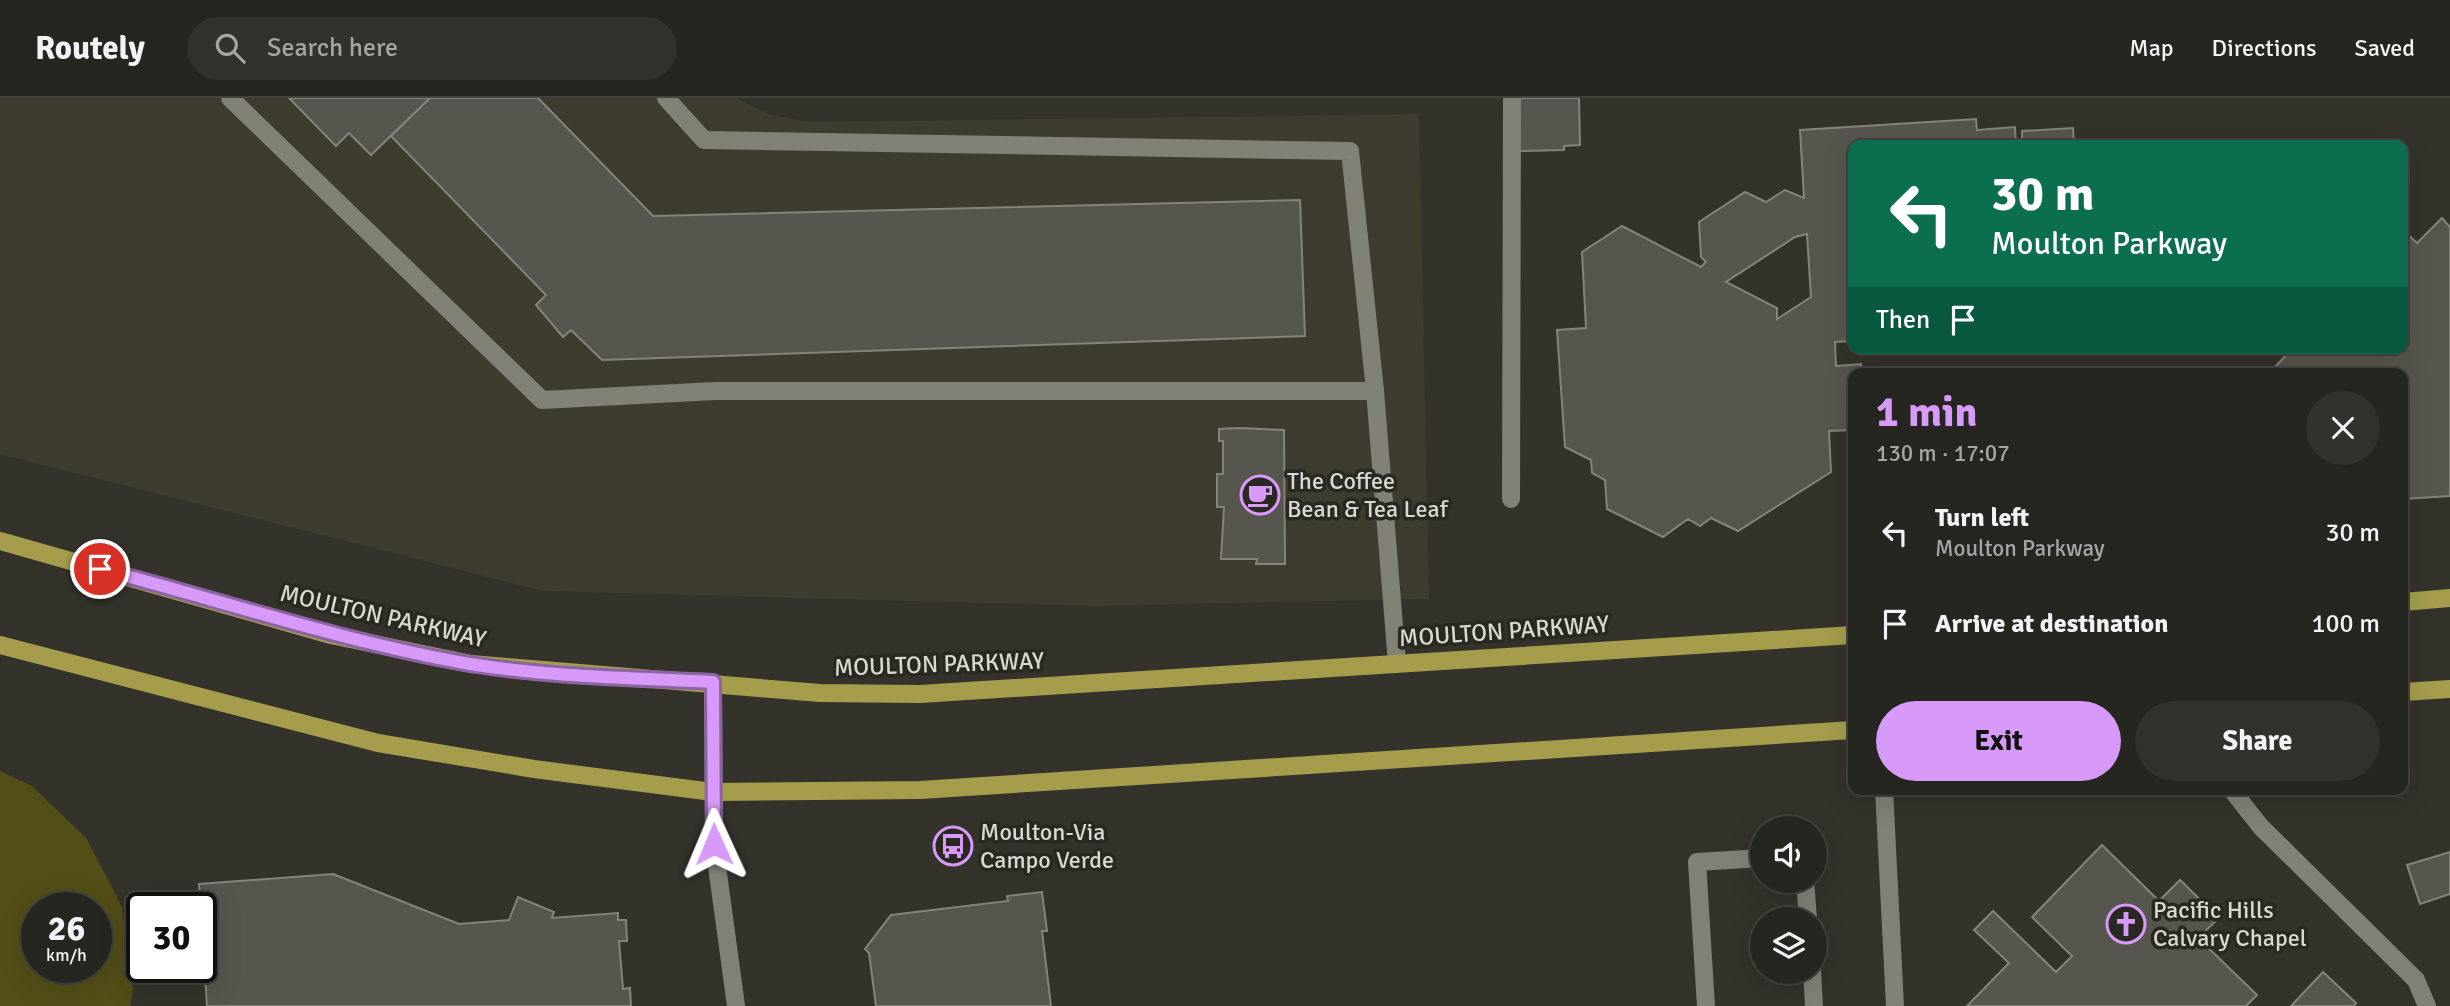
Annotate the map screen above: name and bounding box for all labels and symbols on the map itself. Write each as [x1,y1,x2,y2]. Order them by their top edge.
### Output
place label: The Coffee Bean & Tea Leaf [1287,466,1449,524]
cafe icon: The Coffee Bean & Tea Leaf [1239,474,1281,516]
pin [70,539,130,599]
street label: MOULTON PARKWAY [277,578,489,654]
street label: MOULTON PARKWAY [1398,609,1610,653]
street label: MOULTON PARKWAY [833,645,1045,683]
position arrow [677,807,751,881]
place label: Moulton-Via Campo Verde [980,817,1114,875]
bus stop icon: Moulton-Via Campo Verde [932,825,974,867]
speed limit sign: 30 [126,892,217,983]
place label: Pacific Hills Calvary Chapel [2153,895,2307,953]
church icon: Pacific Hills Calvary Chapel [2105,903,2147,945]

